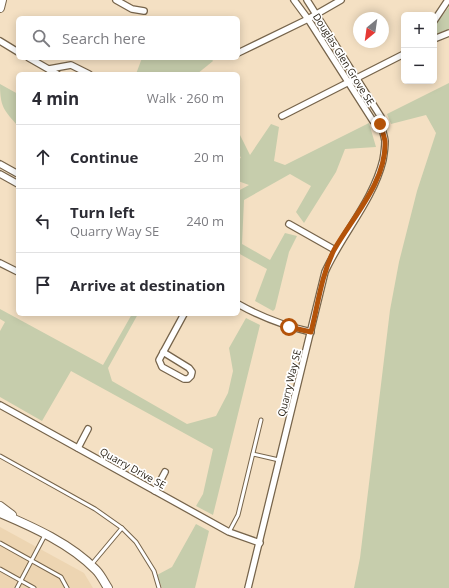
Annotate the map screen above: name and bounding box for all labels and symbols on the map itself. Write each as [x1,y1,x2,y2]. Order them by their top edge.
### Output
street label: Douglas Glen Grove SE [310,10,378,108]
north arrow [353,12,389,48]
route end [371,115,389,133]
route start [280,318,298,336]
street label: Quarry Way SE [274,348,304,418]
street label: Quarry Drive SE [98,444,168,492]

